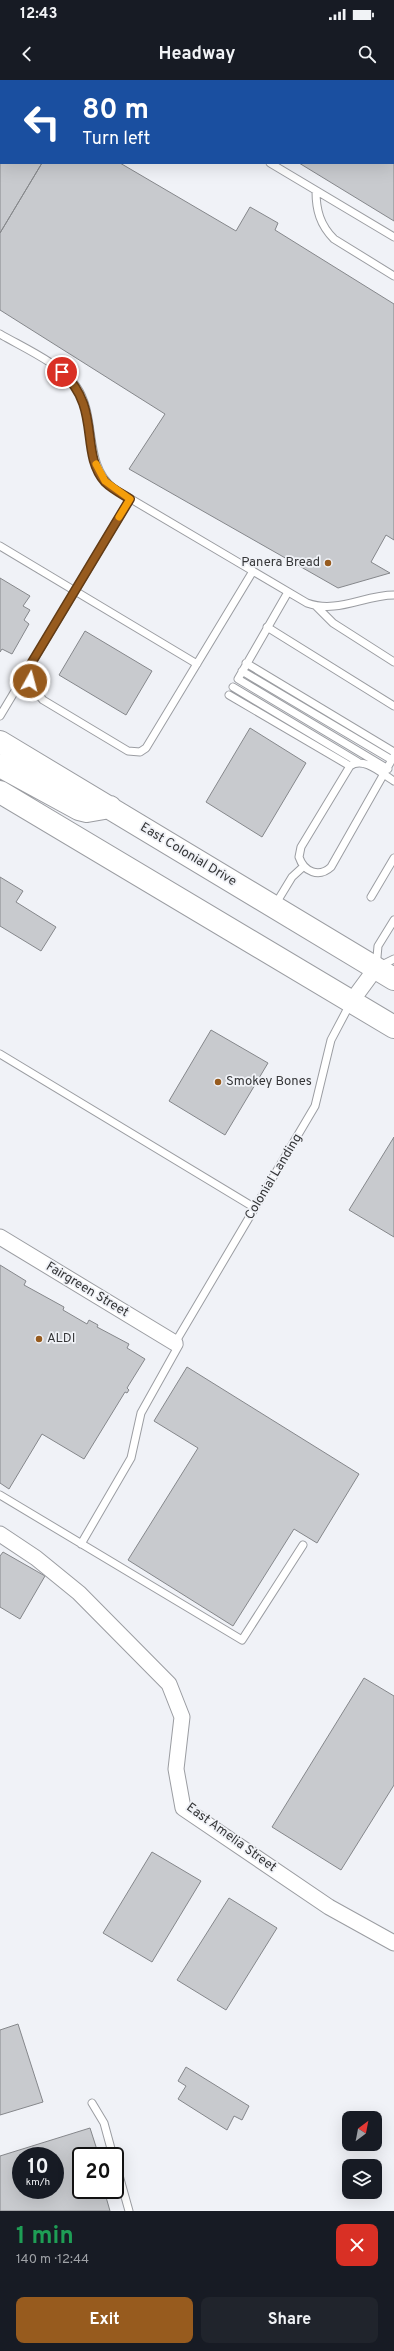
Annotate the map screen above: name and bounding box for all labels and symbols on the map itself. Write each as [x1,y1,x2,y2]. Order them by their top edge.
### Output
pin [45,355,79,389]
place label: Panera Bread [241,555,320,571]
marker: Panera Bread [323,558,333,568]
position arrow [9,660,51,702]
street label: East Colonial Drive [137,820,239,890]
place label: Smokey Bones [226,1074,312,1090]
marker: Smokey Bones [213,1077,223,1087]
street label: Colonial Landing [242,1131,306,1223]
street label: Fairgreen Street [43,1259,131,1321]
place label: ALDI [47,1331,75,1347]
marker: ALDI [34,1334,44,1344]
street label: East Amelia Street [183,1800,279,1876]
north arrow [342,2111,382,2151]
speed limit sign: 20 [72,2147,124,2199]

